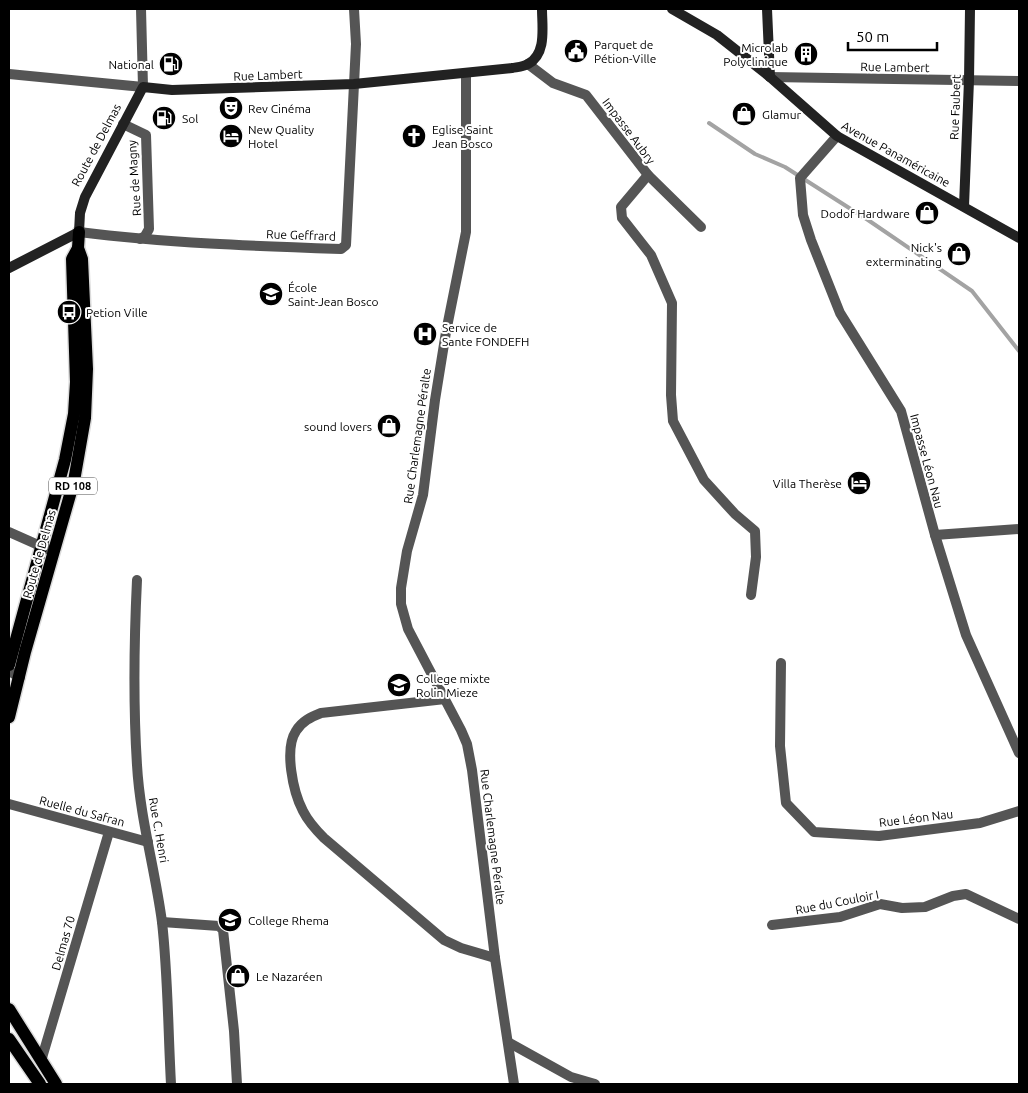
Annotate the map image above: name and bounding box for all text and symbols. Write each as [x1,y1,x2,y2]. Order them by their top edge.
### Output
scale bar [848,20,937,52]
text: 50 m [856,28,889,45]
public building icon: Parquet de Pétion-Ville [563,38,589,64]
place label: Parquet de Pétion-Ville [594,38,656,65]
place label: Microlab Polyclinique [723,41,788,68]
building icon: Microlab Polyclinique [793,41,819,67]
fuel station icon: National [158,51,184,77]
place label: National [108,58,154,71]
street label: Rue Lambert [860,60,930,74]
street label: Rue Lambert [233,67,303,83]
street label: Rue Faubert [947,74,963,140]
theatre icon: Rev Cinéma [218,95,244,121]
street label: Impasse Aubry [600,96,658,166]
street label: Route de Delmas [69,101,123,189]
shop icon: Glamur [731,101,757,127]
place label: Rev Cinéma [248,102,311,115]
fuel station icon: Sol [151,105,177,131]
place label: Glamur [762,108,802,121]
place label: Sol [182,112,198,125]
street label: Avenue Panaméricaine [840,119,952,189]
hotel icon: New Quality Hotel [218,123,244,149]
place label: New Quality Hotel [248,123,314,150]
church icon: Eglise Saint Jean Bosco [401,123,427,149]
place label: Eglise Saint Jean Bosco [432,123,493,150]
street label: Rue de Magny [125,139,143,216]
shop icon: Dodof Hardware [914,200,940,226]
place label: Dodof Hardware [820,207,910,220]
street label: Rue Geffrard [266,227,336,243]
place label: Nick's exterminating [866,241,942,268]
shop icon: Nick's exterminating [946,241,972,267]
school or university icon: École Saint-Jean Bosco [258,281,284,307]
place label: École Saint-Jean Bosco [288,281,379,308]
bus stop icon: Petion Ville [56,299,82,325]
place label: Petion Ville [86,306,148,319]
hospital icon: Service de Sante FONDEFH [412,321,438,347]
place label: Service de Sante FONDEFH [442,321,529,348]
street label: Rue Charlemagne Péralte [401,367,433,505]
street label: Impasse Léon Nau [908,412,946,510]
shop icon: sound lovers [376,413,402,439]
place label: sound lovers [304,420,372,433]
hotel icon: Villa Therèse [846,470,872,496]
place label: Villa Therèse [773,477,842,490]
road number: RD 108 [49,478,97,494]
street label: Route de Delmas [20,508,58,600]
school or university icon: College mixte Rolin Mieze [386,672,412,698]
place label: College mixte Rolin Mieze [416,672,490,699]
street label: Rue Charlemagne Péralte [478,768,508,906]
street label: Ruelle du Safran [38,793,126,829]
street label: Rue C. Henri [147,796,171,864]
street label: Rue Léon Nau [878,807,954,829]
street label: Rue du Couloir I [794,888,880,916]
school or university icon: College Rhema [217,907,243,933]
street label: Delmas 70 [49,914,77,972]
place label: College Rhema [248,914,329,927]
shop icon: Le Nazaréen [225,963,251,989]
place label: Le Nazaréen [256,970,323,983]

